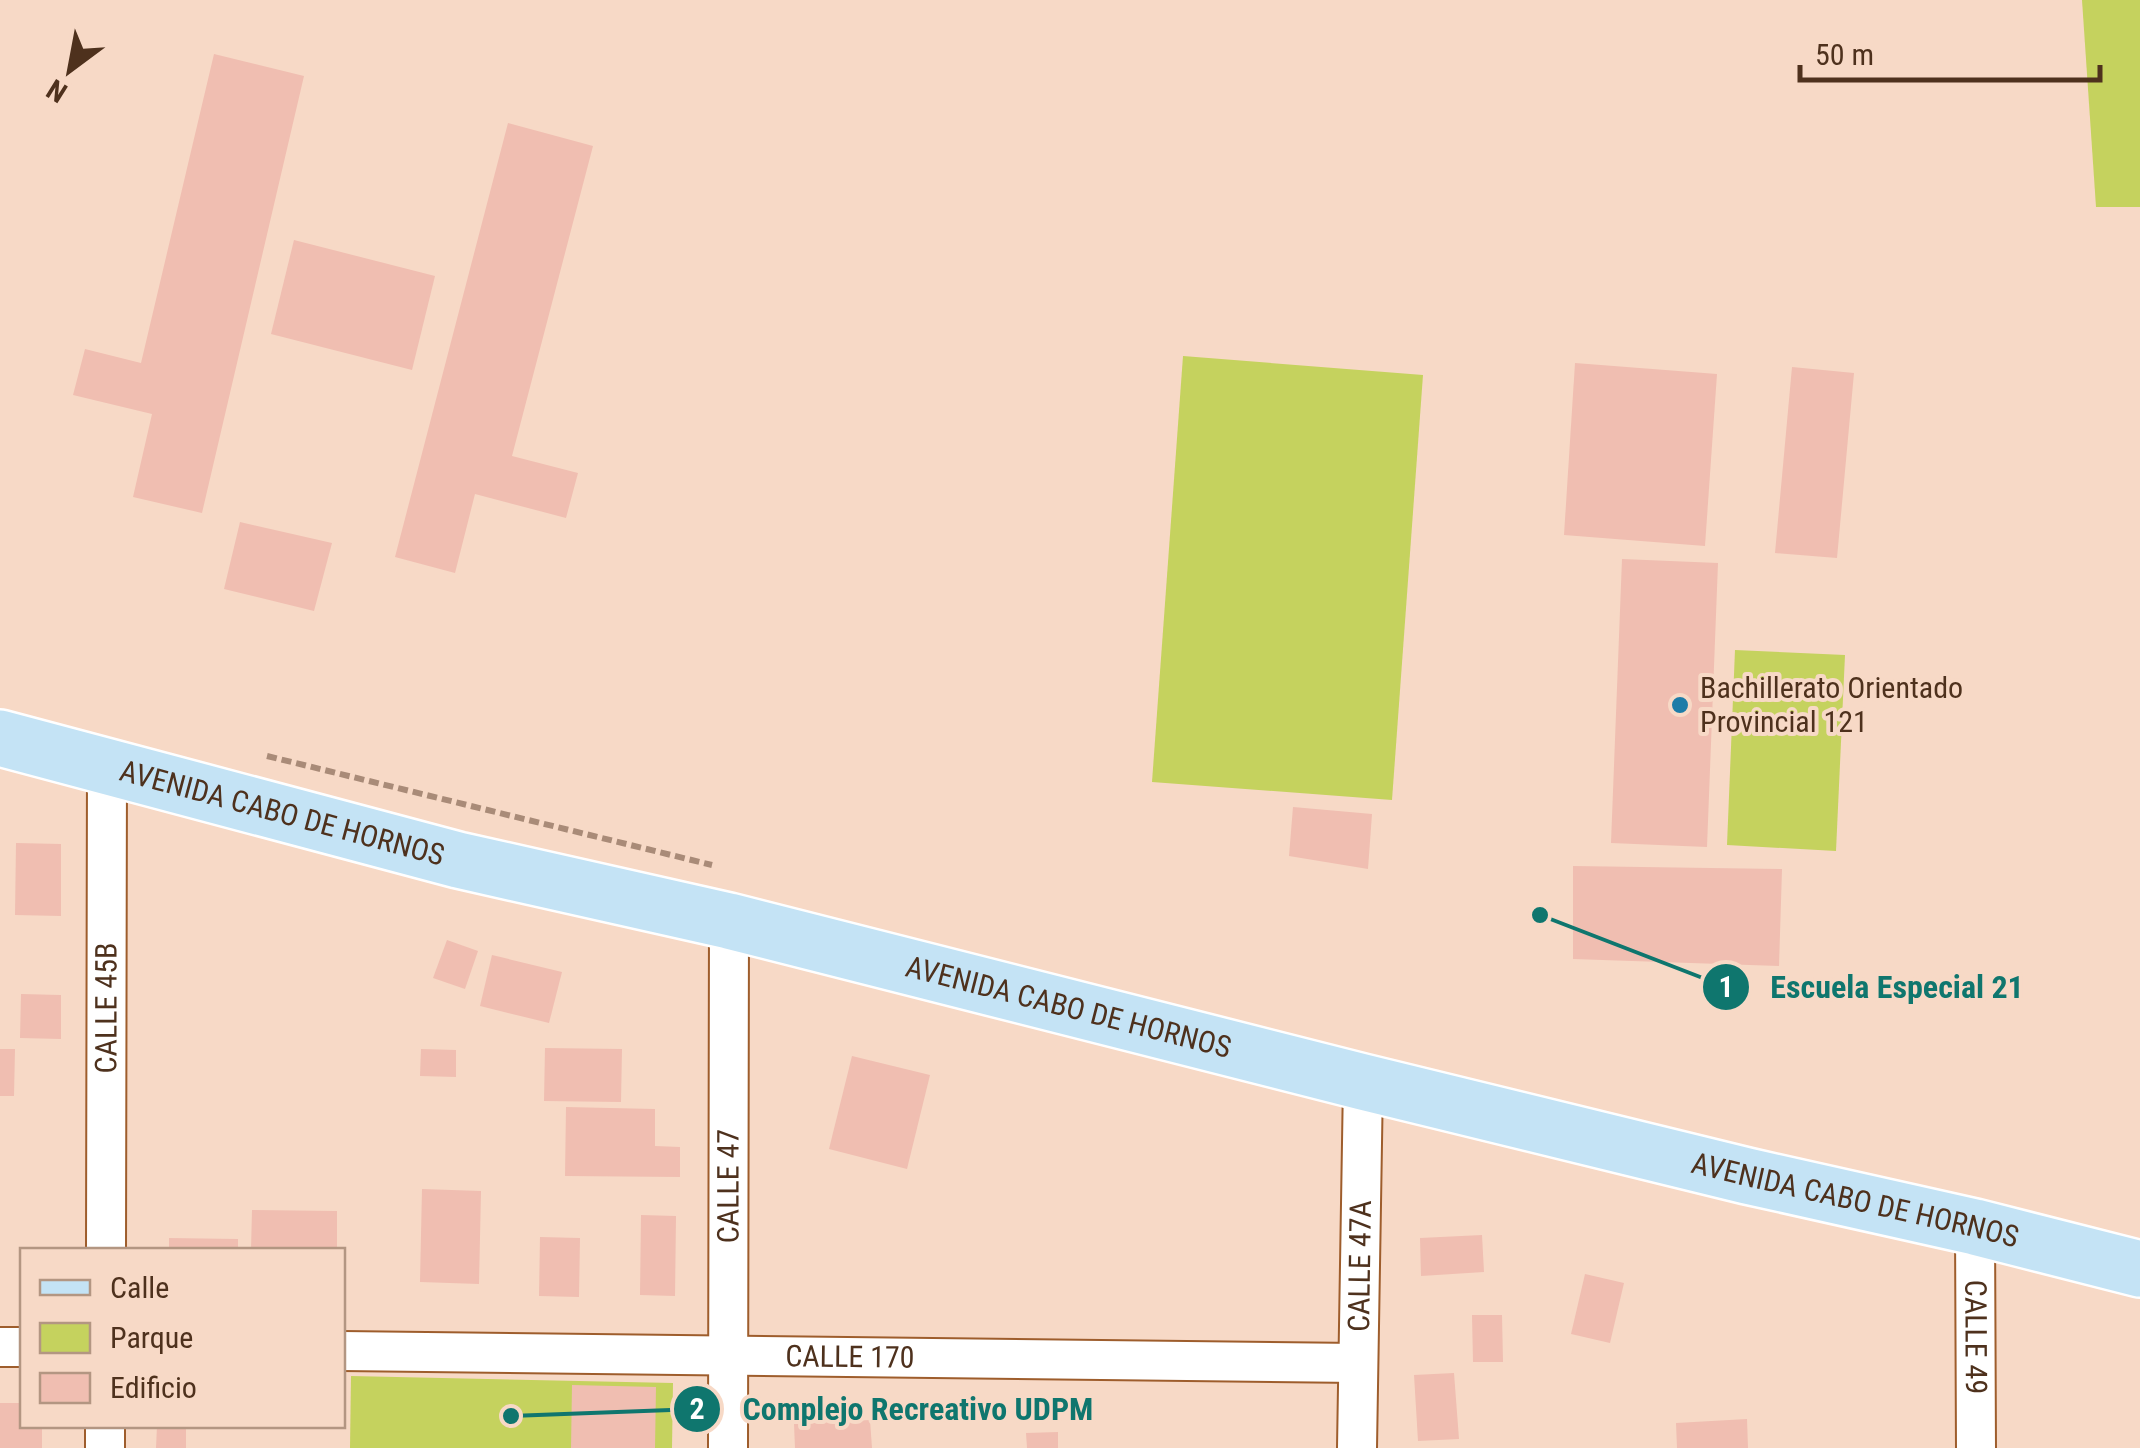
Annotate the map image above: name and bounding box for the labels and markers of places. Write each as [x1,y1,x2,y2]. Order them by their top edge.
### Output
place label: Bachillerato Orientado Provincial 121 [1700,670,1963,739]
marker: Bachillerato Orientado Provincial 121 [1669,694,1691,716]
callout: Escuela Especial 21 [1701,956,2044,1018]
callout: Complejo Recreativo UDPM [672,1378,1113,1440]

